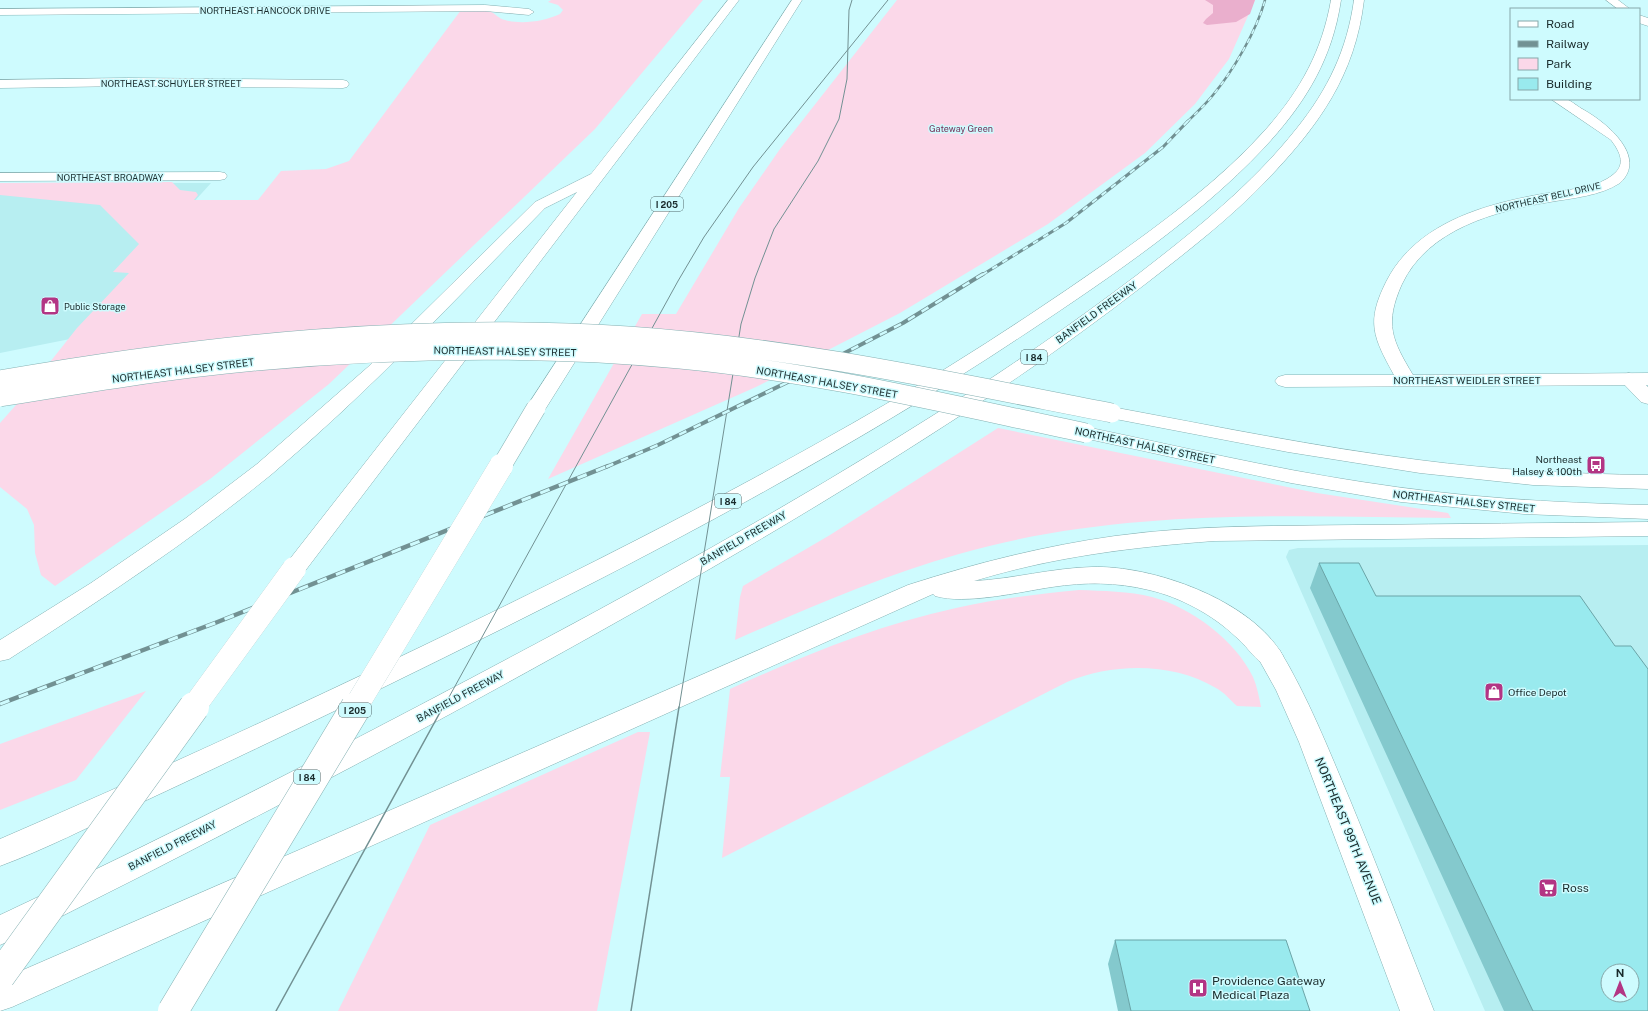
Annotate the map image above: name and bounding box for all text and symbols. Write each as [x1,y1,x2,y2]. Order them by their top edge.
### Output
street label: NORTHEAST HANCOCK DRIVE [200,5,331,16]
legend [1510,8,1640,100]
text: Road [1546,17,1574,31]
text: Railway [1546,37,1590,51]
text: Park [1546,57,1572,71]
text: Building [1546,77,1592,91]
street label: NORTHEAST SCHUYLER STREET [101,78,242,89]
park label: Gateway Green [929,123,993,134]
street label: NORTHEAST BROADWAY [57,172,164,183]
street label: NORTHEAST BELL DRIVE [1494,179,1602,214]
road number: I 205 [651,197,683,211]
street label: BANFIELD FREEWAY [1053,278,1139,346]
shop icon: Public Storage [39,295,61,317]
place label: Public Storage [64,301,126,312]
street label: NORTHEAST HALSEY STREET [433,344,577,358]
road number: I 84 [1021,350,1047,364]
street label: NORTHEAST HALSEY STREET [111,355,255,385]
street label: NORTHEAST HALSEY STREET [756,364,899,400]
street label: NORTHEAST WEIDLER STREET [1393,374,1541,386]
street label: NORTHEAST HALSEY STREET [1074,424,1216,466]
place label: Northeast Halsey & 100th [1512,453,1582,477]
bus stop icon: Northeast Halsey & 100th [1585,454,1607,476]
street label: NORTHEAST HALSEY STREET [1392,488,1536,514]
road number: I 84 [715,494,741,508]
street label: BANFIELD FREEWAY [698,508,788,568]
street label: BANFIELD FREEWAY [414,668,506,724]
shop icon: Office Depot [1483,681,1505,703]
place label: Office Depot [1508,686,1567,698]
road number: I 205 [339,703,371,717]
street label: NORTHEAST 99TH AVENUE [1312,755,1384,907]
road number: I 84 [294,770,320,784]
street label: BANFIELD FREEWAY [126,818,218,872]
supermarket icon: Ross [1537,877,1559,899]
place label: Ross [1562,881,1589,895]
north arrow [1600,963,1640,1003]
text: N [1616,967,1624,979]
place label: Providence Gateway Medical Plaza [1212,974,1326,1002]
hospital icon: Providence Gateway Medical Plaza [1187,977,1209,999]

